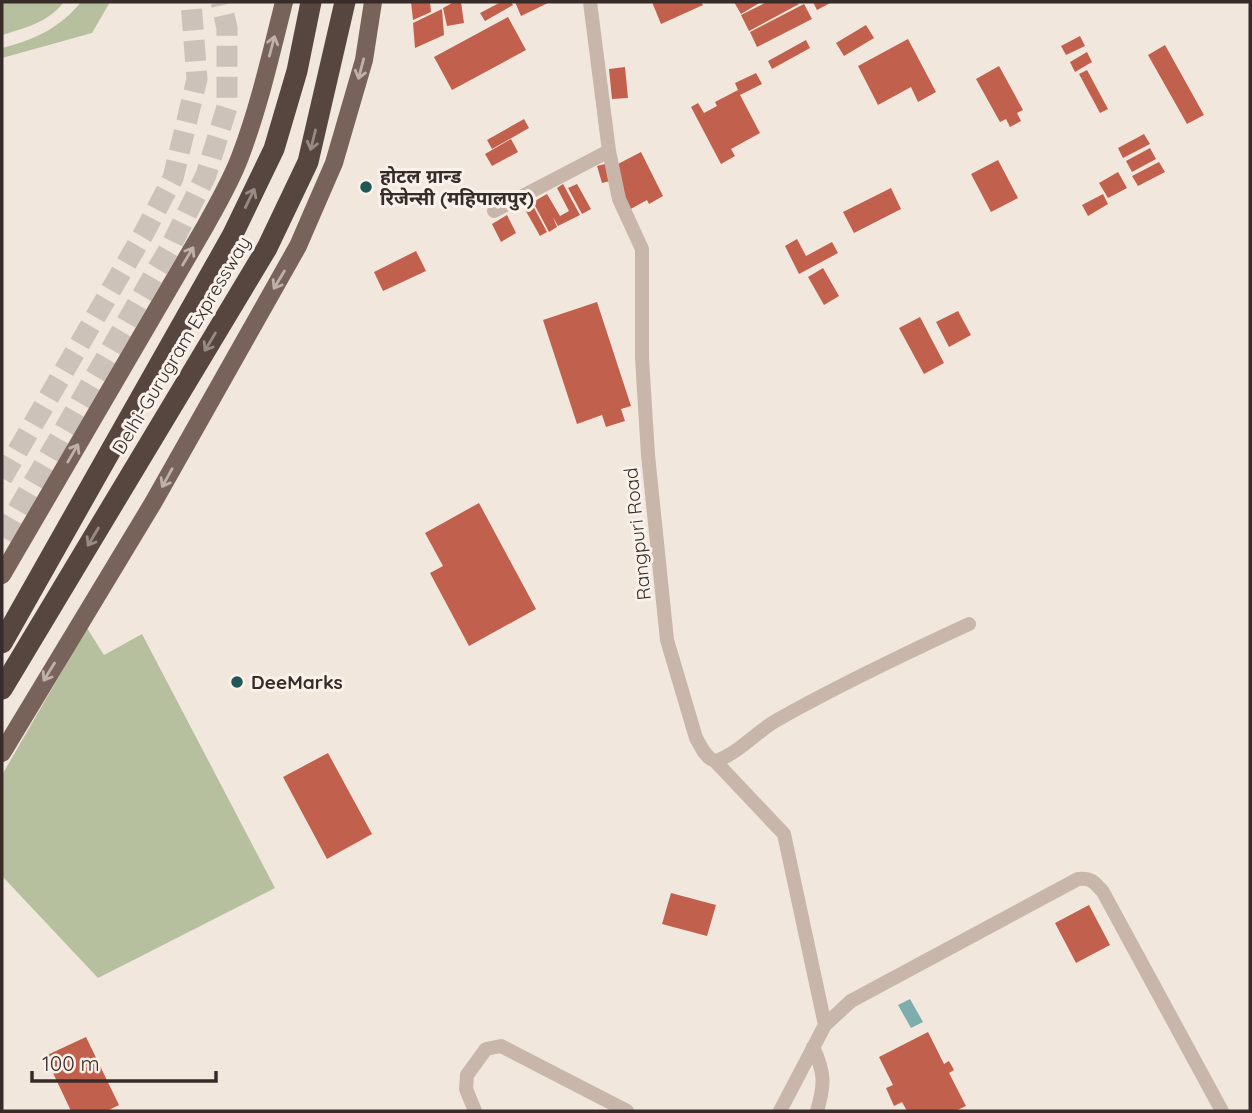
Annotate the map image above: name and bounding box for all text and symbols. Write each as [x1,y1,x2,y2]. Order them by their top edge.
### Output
one-way arrow [266,35,279,58]
one-way arrow [354,57,367,80]
one-way arrow [306,128,319,151]
place label: होटल ग्रान्ड रिजेन्सी (महिपालपुर) [380,164,534,211]
marker: होटल ग्रान्ड रिजेन्सी (महिपालपुर) [358,179,374,195]
one-way arrow [244,188,257,209]
street label: Delhi-Gurugram Expressway [106,232,256,458]
one-way arrow [180,247,195,266]
one-way arrow [271,269,285,289]
one-way arrow [203,331,217,351]
one-way arrow [66,443,80,463]
one-way arrow [160,467,173,488]
street label: Rangpuri Road [618,467,656,601]
one-way arrow [86,526,100,546]
one-way arrow [42,662,56,682]
place label: DeeMarks [251,670,343,694]
marker: DeeMarks [229,674,245,690]
scale bar [32,1040,215,1084]
text: 100 m [42,1050,100,1076]

